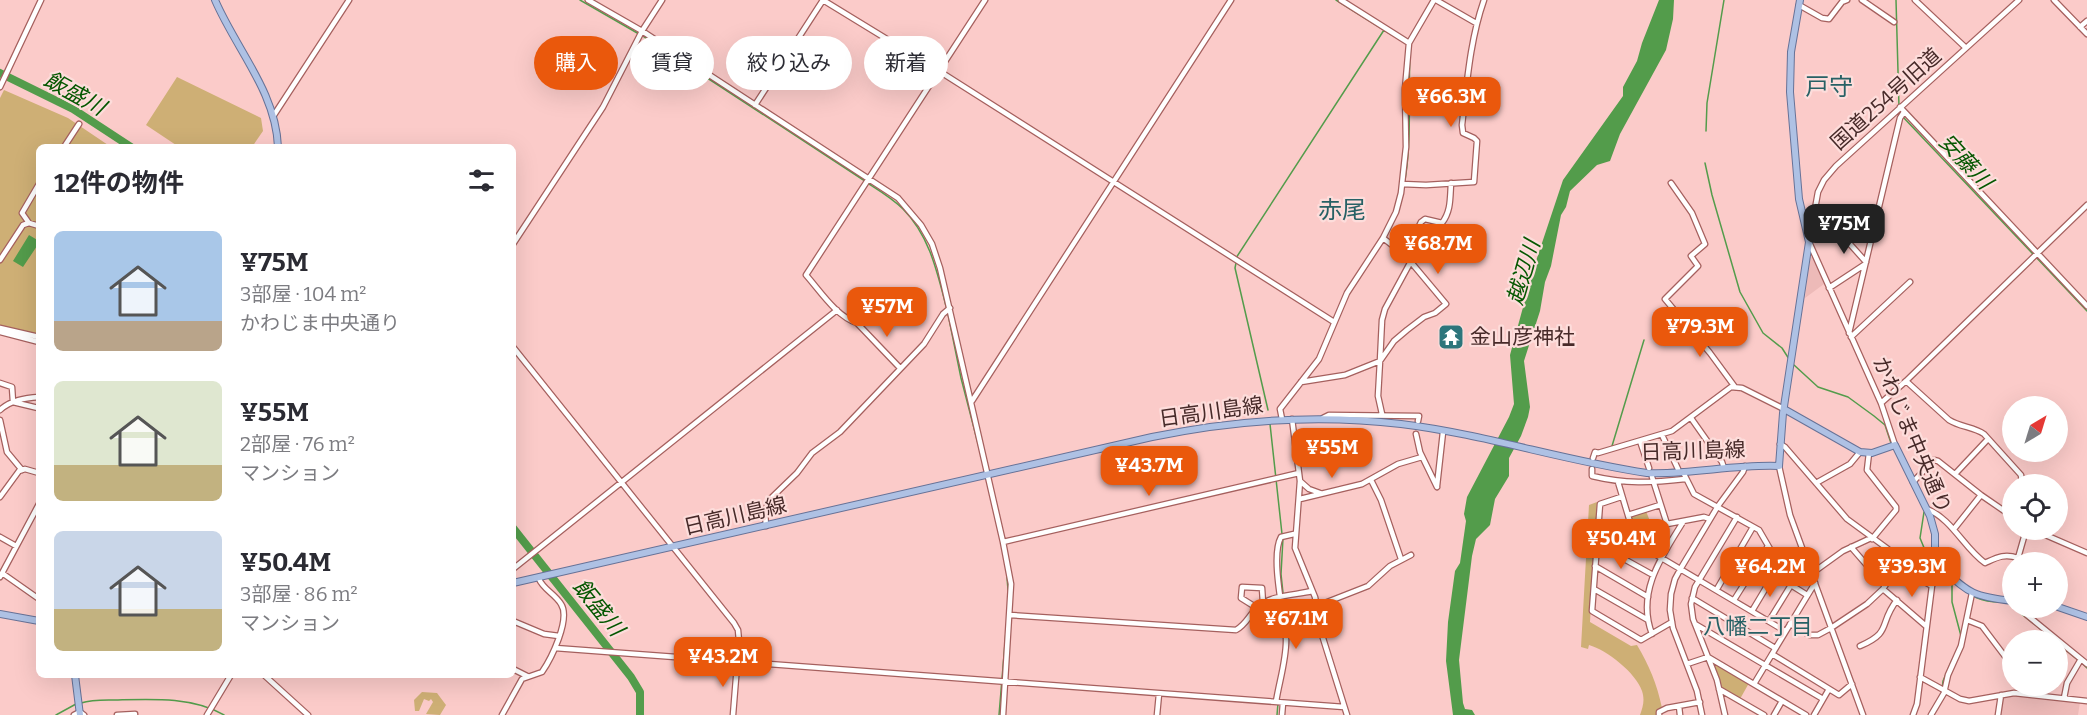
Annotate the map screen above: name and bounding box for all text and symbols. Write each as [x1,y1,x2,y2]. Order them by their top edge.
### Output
chip: 購入 [534,36,618,90]
chip: 賃貸 [630,36,714,90]
chip: 絞り込み [726,36,852,90]
chip: 新着 [864,36,948,90]
street label: 国道254号旧道 [1825,43,1947,155]
water label: 飯盛川 [39,66,112,122]
district label: 戸守 [1805,73,1853,101]
pin: ¥66.3M [1402,77,1500,128]
text: ¥66.3M [1416,84,1486,108]
water label: 安藤川 [1933,128,1999,196]
icon: filters [465,164,498,197]
text: 12件の物件 [54,168,184,199]
district label: 赤尾 [1318,196,1366,224]
pin: ¥75M [1808,204,1880,255]
text: ¥75M [1818,211,1870,235]
pin: ¥68.7M [1389,224,1487,275]
text: ¥68.7M [1404,231,1472,255]
water label: 越辺川 [1501,235,1546,308]
text: ¥75M [240,247,308,278]
icon: home [102,255,174,327]
text: 3部屋 · 104 m² [240,282,366,306]
pin: ¥57M [851,287,923,338]
text: ¥57M [861,294,913,318]
pin: ¥79.3M [1651,307,1749,358]
text: かわじま中央通り [240,311,400,335]
text: ¥79.3M [1666,314,1734,338]
temple icon: 金山彦神社 [1436,322,1466,352]
place label: 金山彦神社 [1470,324,1575,350]
street label: かわじま中央通り [1867,353,1957,517]
street label: 日高川島線 [1157,392,1265,432]
north arrow [2002,396,2068,462]
map controls [2002,396,2068,696]
text: ¥55M [240,397,309,428]
icon: home [102,405,174,477]
pin: ¥55M [1296,428,1368,479]
text: 2部屋 · 76 m² [240,432,355,456]
text: ¥55M [1306,435,1358,459]
street label: 日高川島線 [1640,436,1746,466]
pin: ¥43.7M [1100,446,1198,497]
text: ¥43.7M [1115,453,1183,477]
text: マンション [240,461,340,485]
button: locate [2002,474,2068,540]
street label: 日高川島線 [681,492,789,540]
pin: ¥50.4M [1572,519,1670,570]
text: ¥50.4M [1586,526,1656,550]
text: ¥50.4M [240,547,331,578]
pin: ¥64.2M [1721,547,1819,598]
pin: ¥39.3M [1863,547,1961,598]
button: + [2002,552,2068,618]
text: ¥64.2M [1734,554,1806,578]
text: ¥39.3M [1878,554,1946,578]
icon: home [102,555,174,627]
water label: 飯盛川 [567,573,631,643]
text: 3部屋 · 86 m² [240,582,358,606]
pin: ¥67.1M [1247,599,1345,650]
text: ¥67.1M [1264,606,1328,630]
text: マンション [240,611,340,635]
district label: 八幡二丁目 [1703,613,1813,640]
button: − [2002,630,2068,696]
pin: ¥43.2M [674,637,772,688]
text: ¥43.2M [688,644,758,668]

